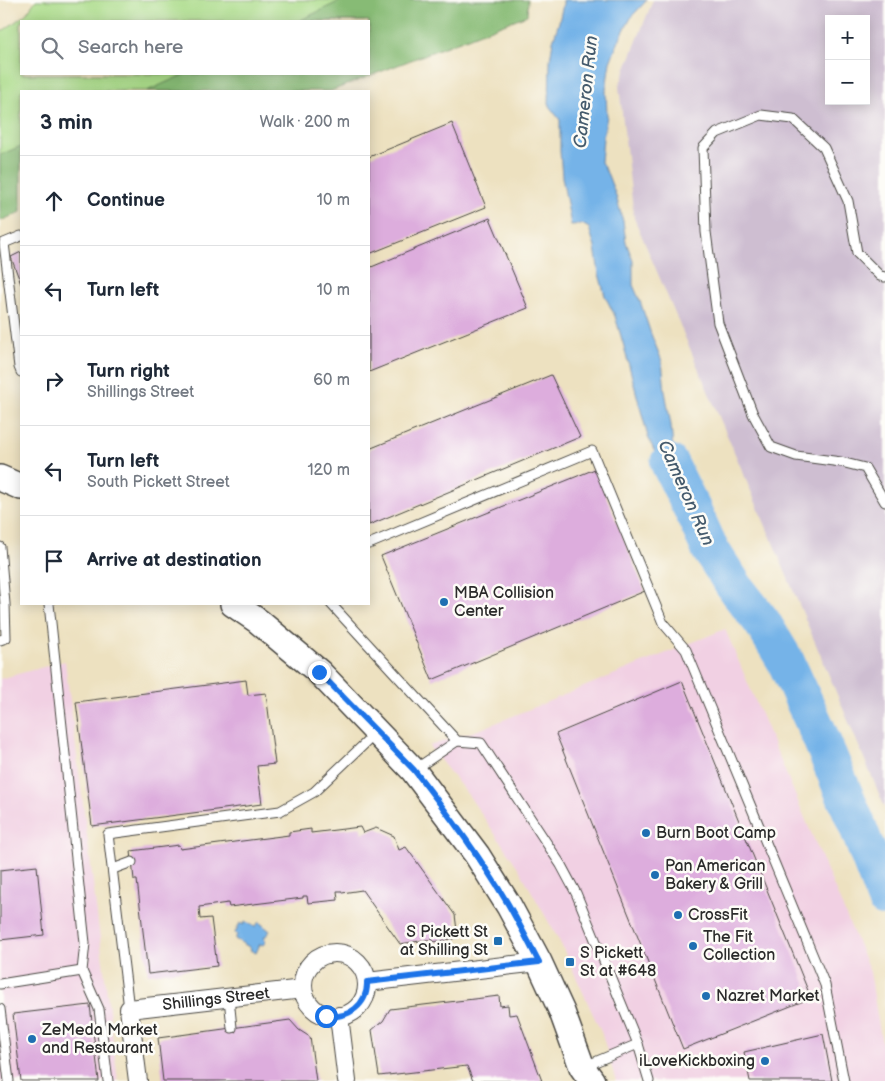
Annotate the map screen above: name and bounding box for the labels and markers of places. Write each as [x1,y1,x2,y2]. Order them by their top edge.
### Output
place label: MBA Collision Center [454,584,554,621]
marker: MBA Collision Center [438,596,450,608]
place label: Burn Boot Camp [656,824,776,843]
marker: Burn Boot Camp [640,827,652,839]
place label: Pan American Bakery & Grill [665,857,765,894]
marker: Pan American Bakery & Grill [649,869,661,881]
place label: CrossFit [688,906,748,925]
marker: CrossFit [672,909,684,921]
place label: S Pickett St at Shilling St [400,923,488,960]
place label: The Fit Collection [703,928,775,965]
marker: S Pickett St at Shilling St [492,935,504,947]
marker: The Fit Collection [687,940,699,952]
place label: S Pickett St at #648 [580,944,656,981]
marker: S Pickett St at #648 [564,956,576,968]
place label: Nazret Market [716,987,820,1006]
marker: Nazret Market [700,990,712,1002]
place label: ZeMeda Market and Restaurant [41,1021,158,1058]
marker: ZeMeda Market and Restaurant [26,1033,38,1045]
place label: iLoveKickboxing [639,1052,755,1071]
marker: iLoveKickboxing [759,1055,771,1067]

